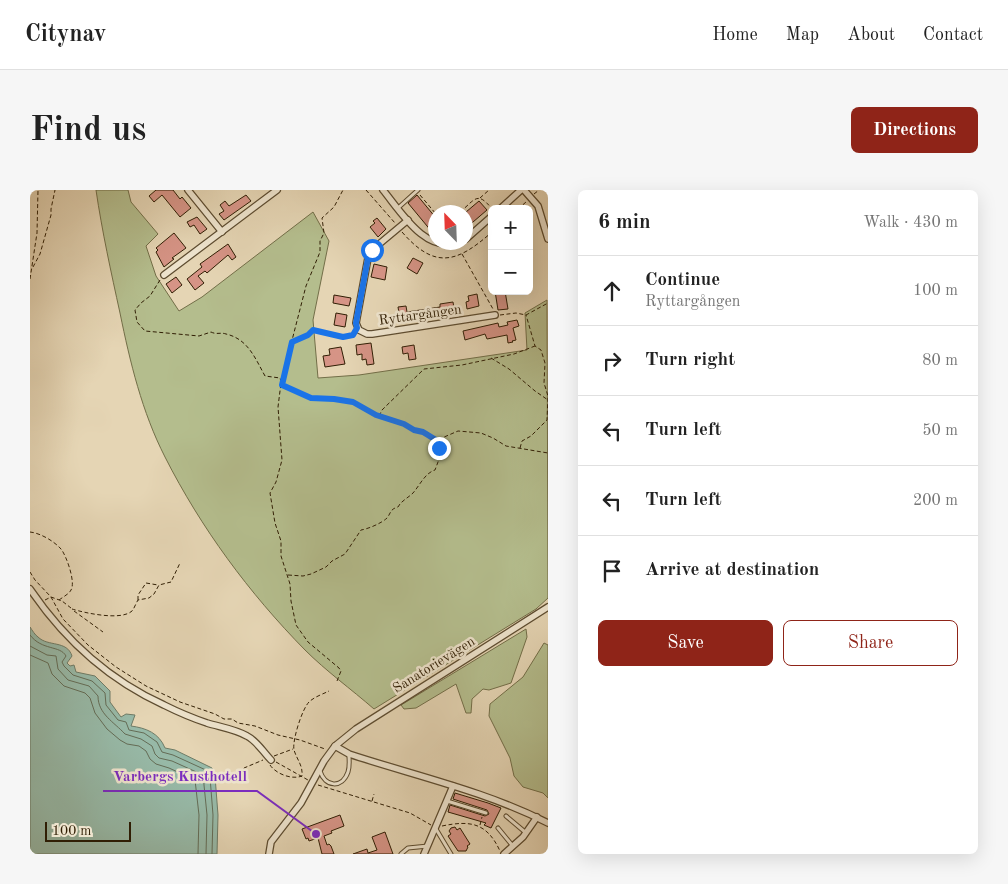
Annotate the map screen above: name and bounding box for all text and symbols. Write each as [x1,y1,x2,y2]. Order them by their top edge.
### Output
text: Citynav [25,23,106,47]
text: Home [712,26,758,44]
text: Map [786,26,819,44]
text: About [847,26,895,44]
text: Contact [923,26,983,44]
button: Directions [851,107,978,153]
text: Find us [30,113,146,148]
north arrow [428,205,473,250]
map controls [488,205,533,295]
button: + [488,205,533,250]
text: 6 min [598,212,651,233]
text: Walk · 430 m [863,215,958,231]
route start [361,239,384,262]
button: − [488,250,533,295]
text: Continue [645,271,720,290]
icon: ahead [598,277,626,305]
text: 100 m [913,283,958,299]
text: Ryttargången [645,294,740,310]
street label: Ryttargången [378,302,463,328]
icon: right [598,347,626,375]
text: Turn right [645,351,735,370]
text: 80 m [922,353,958,369]
icon: left [598,417,626,445]
text: Turn left [645,421,722,440]
text: 50 m [922,423,958,439]
route end [428,437,451,460]
icon: left [598,487,626,515]
text: Turn left [645,491,722,510]
text: 200 m [913,493,958,509]
icon: arrive [598,557,626,585]
text: Arrive at destination [645,561,819,580]
button: Save [598,620,773,666]
button: Share [783,620,958,666]
street label: Sanatorievägen [391,634,478,696]
callout: Varbergs Kusthotell [103,761,257,791]
text: Varbergs Kusthotell [113,770,247,785]
scale bar [45,819,131,842]
text: 100 m [52,824,91,838]

